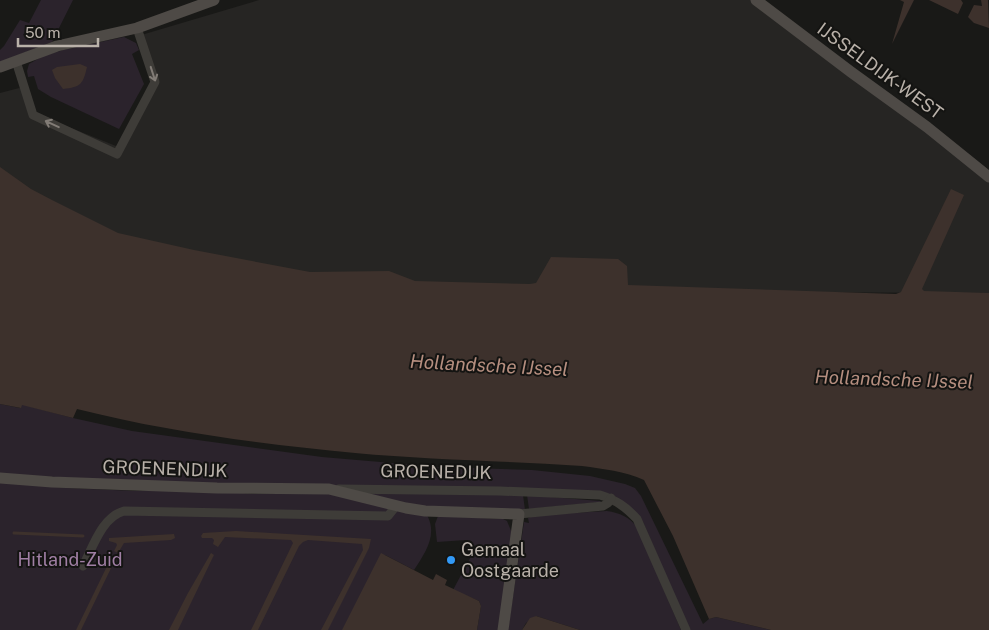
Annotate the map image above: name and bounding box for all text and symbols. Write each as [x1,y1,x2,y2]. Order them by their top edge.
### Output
scale bar [18,15,98,47]
street label: IJSSELDIJK-WEST [813,18,947,123]
text: 50 m [25,24,60,41]
one-way arrow [148,66,158,82]
one-way arrow [45,118,60,128]
water label: Hollandsche IJssel [409,350,569,380]
water label: Hollandsche IJssel [814,365,974,393]
street label: GROENENDIJK [102,456,228,481]
street label: GROENEDIJK [380,460,492,483]
place label: Gemaal Oostgaarde [461,539,559,581]
park label: Hitland-Zuid [17,549,123,570]
marker: Gemaal Oostgaarde [445,554,457,566]

